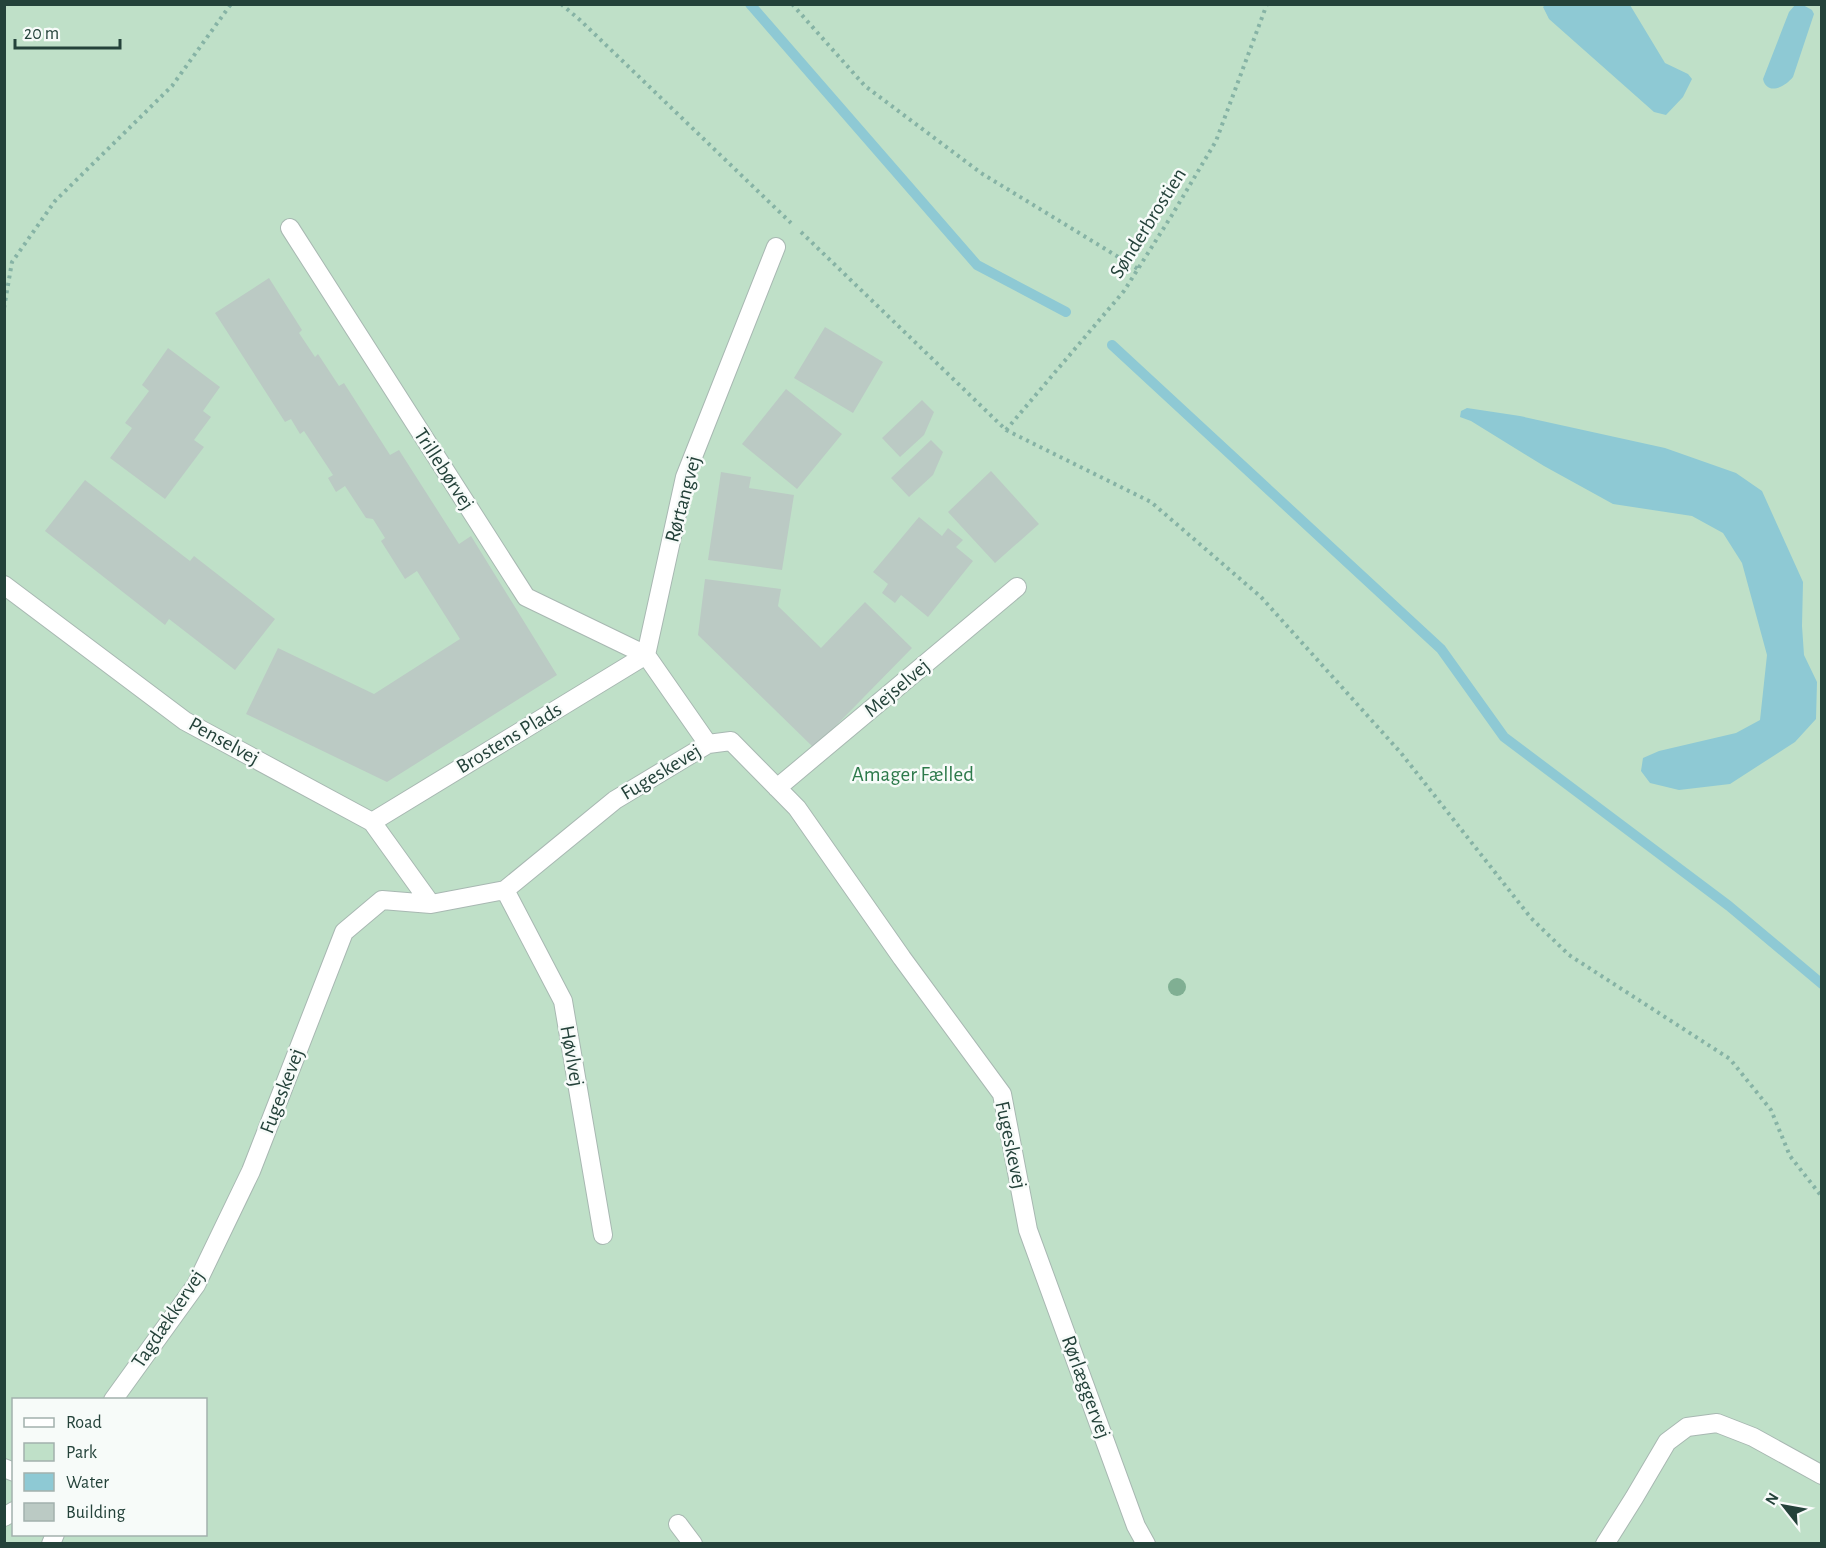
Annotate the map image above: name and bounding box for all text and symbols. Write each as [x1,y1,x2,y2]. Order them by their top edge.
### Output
scale bar [15,12,120,50]
text: 20 m [24,25,59,43]
street label: Sønderbrostien [1106,164,1190,282]
street label: Trillebørvej [410,424,478,514]
street label: Rørtangvej [661,453,705,545]
street label: Mejselvej [860,655,934,721]
street label: Brostens Plads [453,698,565,778]
street label: Penselvej [185,713,263,769]
street label: Fugeskevej [617,740,705,804]
park label: Amager Fælled [852,764,974,785]
street label: Høvlvej [556,1024,588,1088]
street label: Fugeskevej [256,1046,308,1136]
street label: Fugeskevej [991,1099,1031,1191]
street label: Tagdækkervej [128,1266,208,1372]
street label: Rørlæggervej [1058,1333,1114,1441]
legend [12,1398,207,1536]
text: Road [66,1414,102,1432]
text: Park [66,1444,98,1462]
text: Water [66,1474,109,1492]
north arrow [1754,1476,1814,1536]
text: N [1762,1490,1782,1508]
text: Building [66,1504,126,1522]

